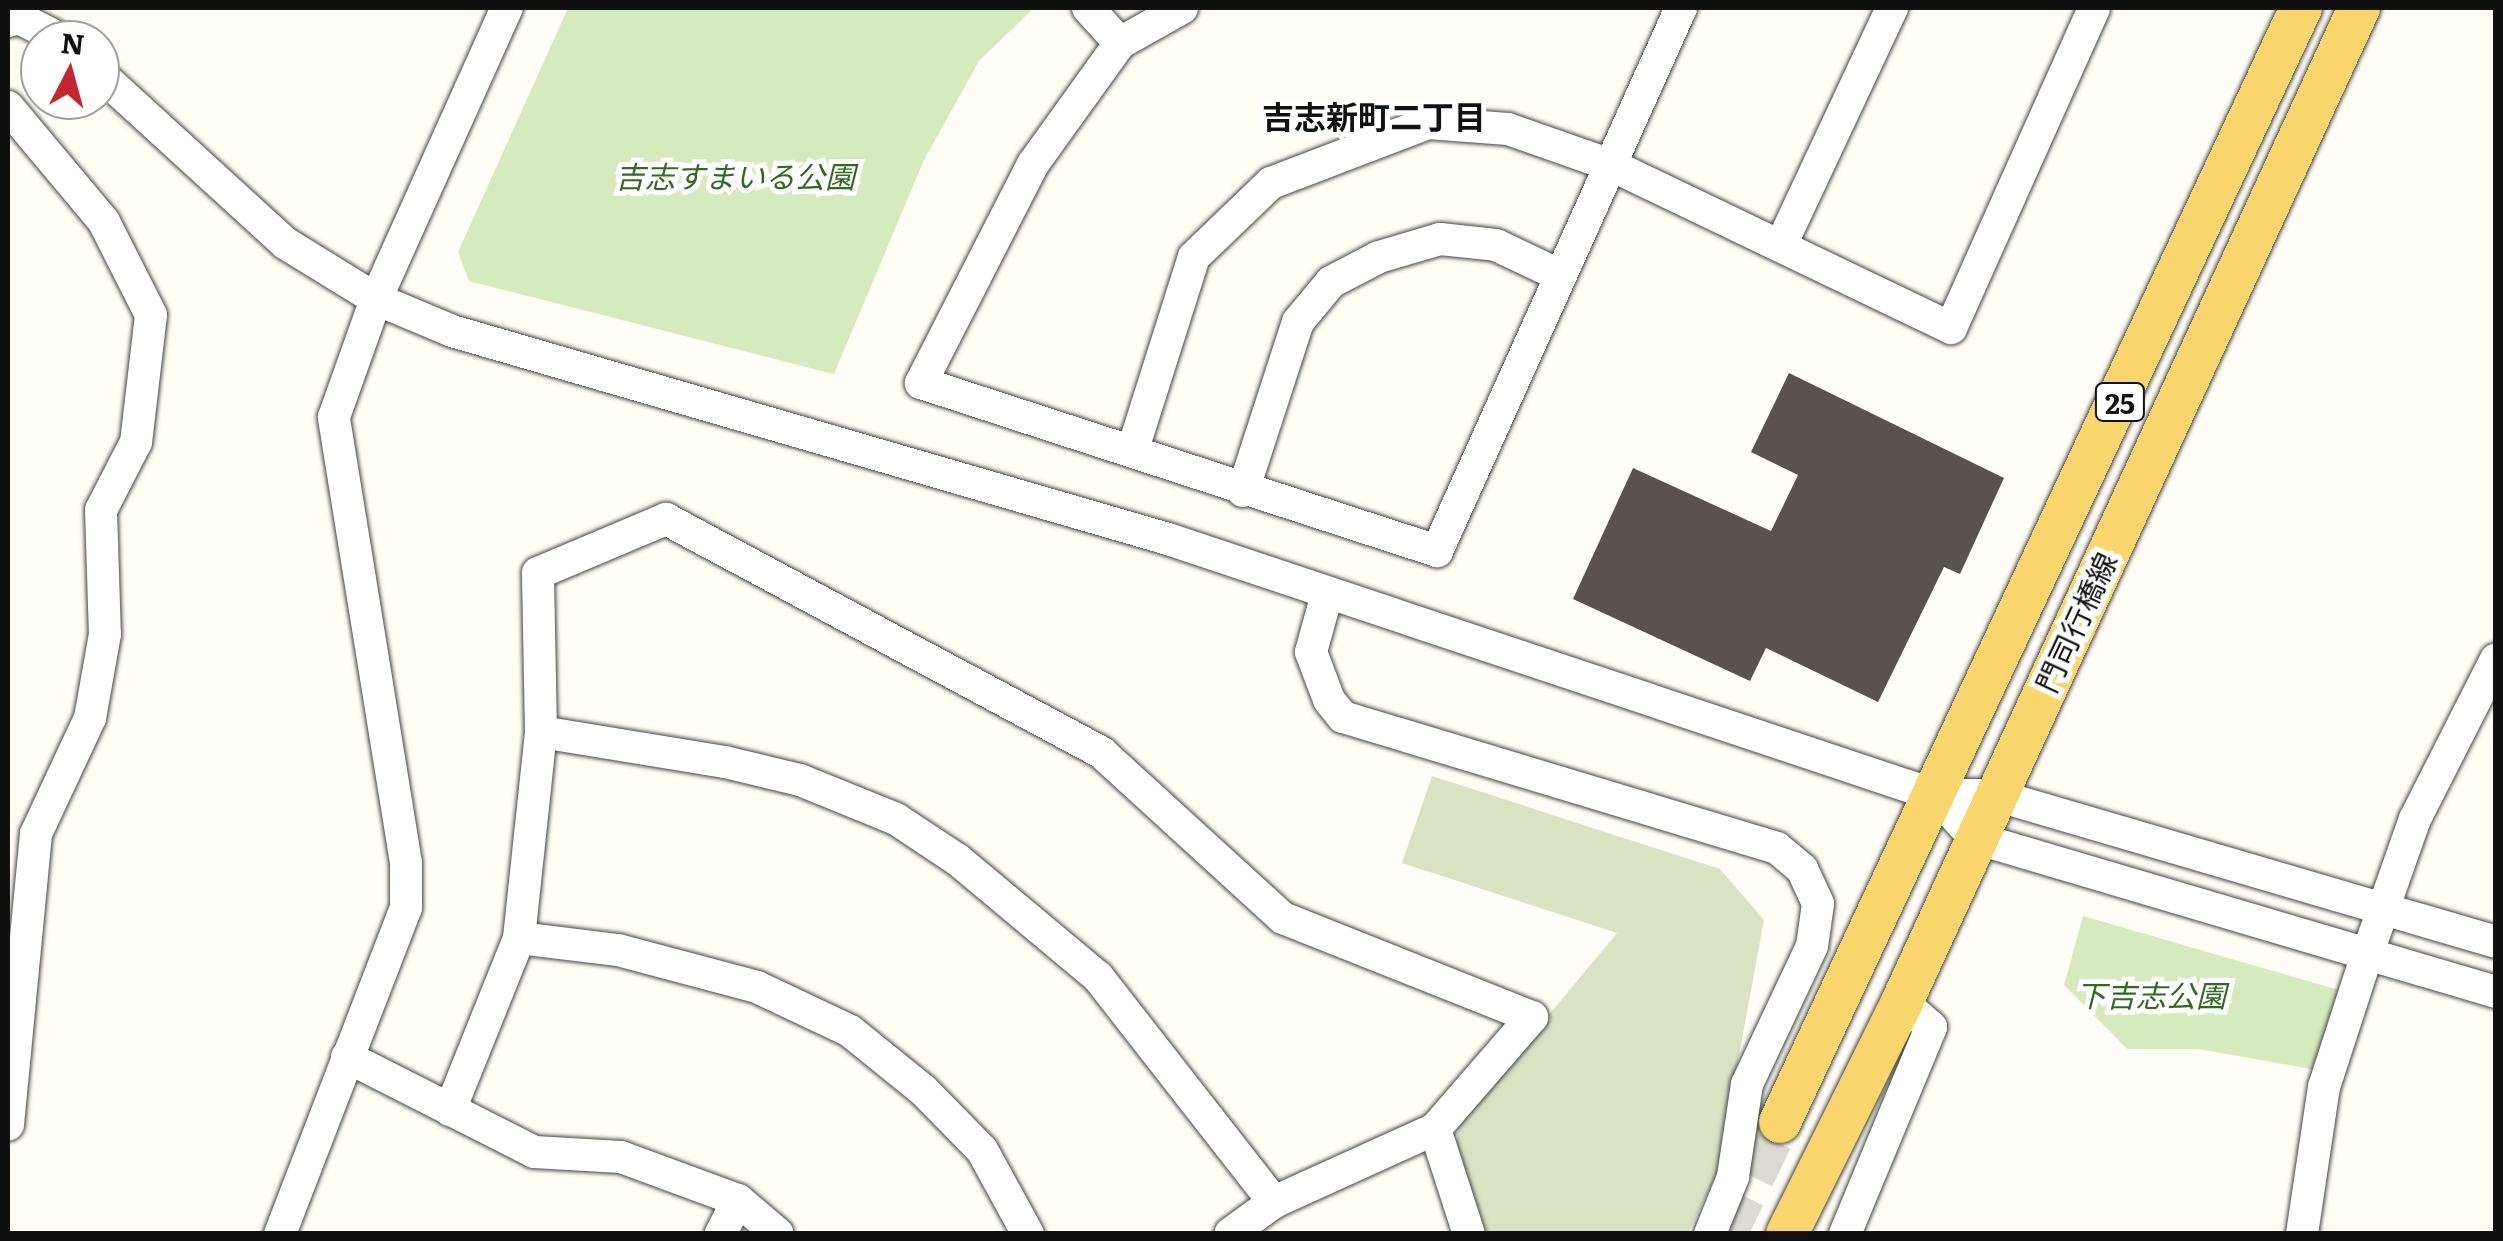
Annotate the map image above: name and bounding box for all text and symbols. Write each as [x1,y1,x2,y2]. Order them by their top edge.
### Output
north arrow [20,20,120,120]
text: N [59,20,87,64]
district label: 吉志新町二丁目 [1262,96,1486,134]
park label: 吉志すまいる公園 [615,157,855,193]
road number: 25 [2092,379,2148,425]
street label: 門司行橋線 [2027,546,2123,698]
park label: 下吉志公園 [2076,976,2226,1012]

